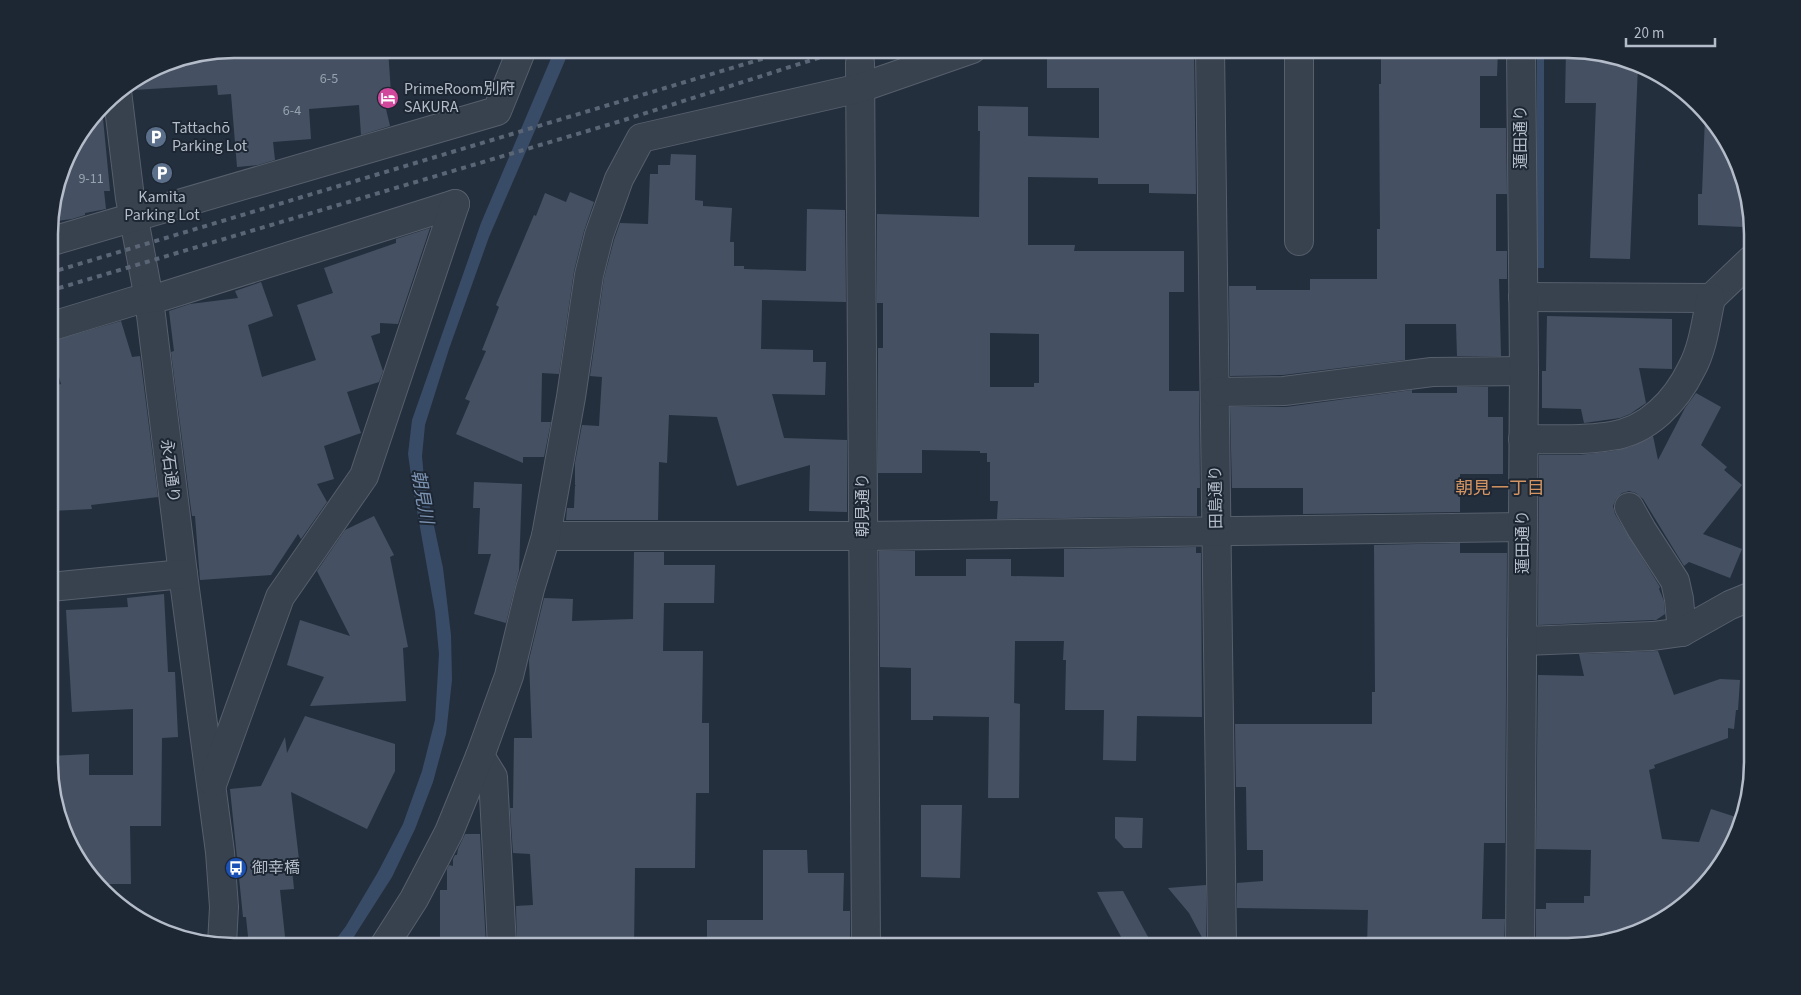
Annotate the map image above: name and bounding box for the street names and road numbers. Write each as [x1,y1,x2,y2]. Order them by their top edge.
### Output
street label: 蓮田通り [1510,105,1532,169]
street label: 永石通り [155,438,185,504]
street label: 田島通り [1204,465,1228,529]
street label: 朝見通り [852,473,874,537]
street label: 蓮田通り [1512,510,1534,574]

